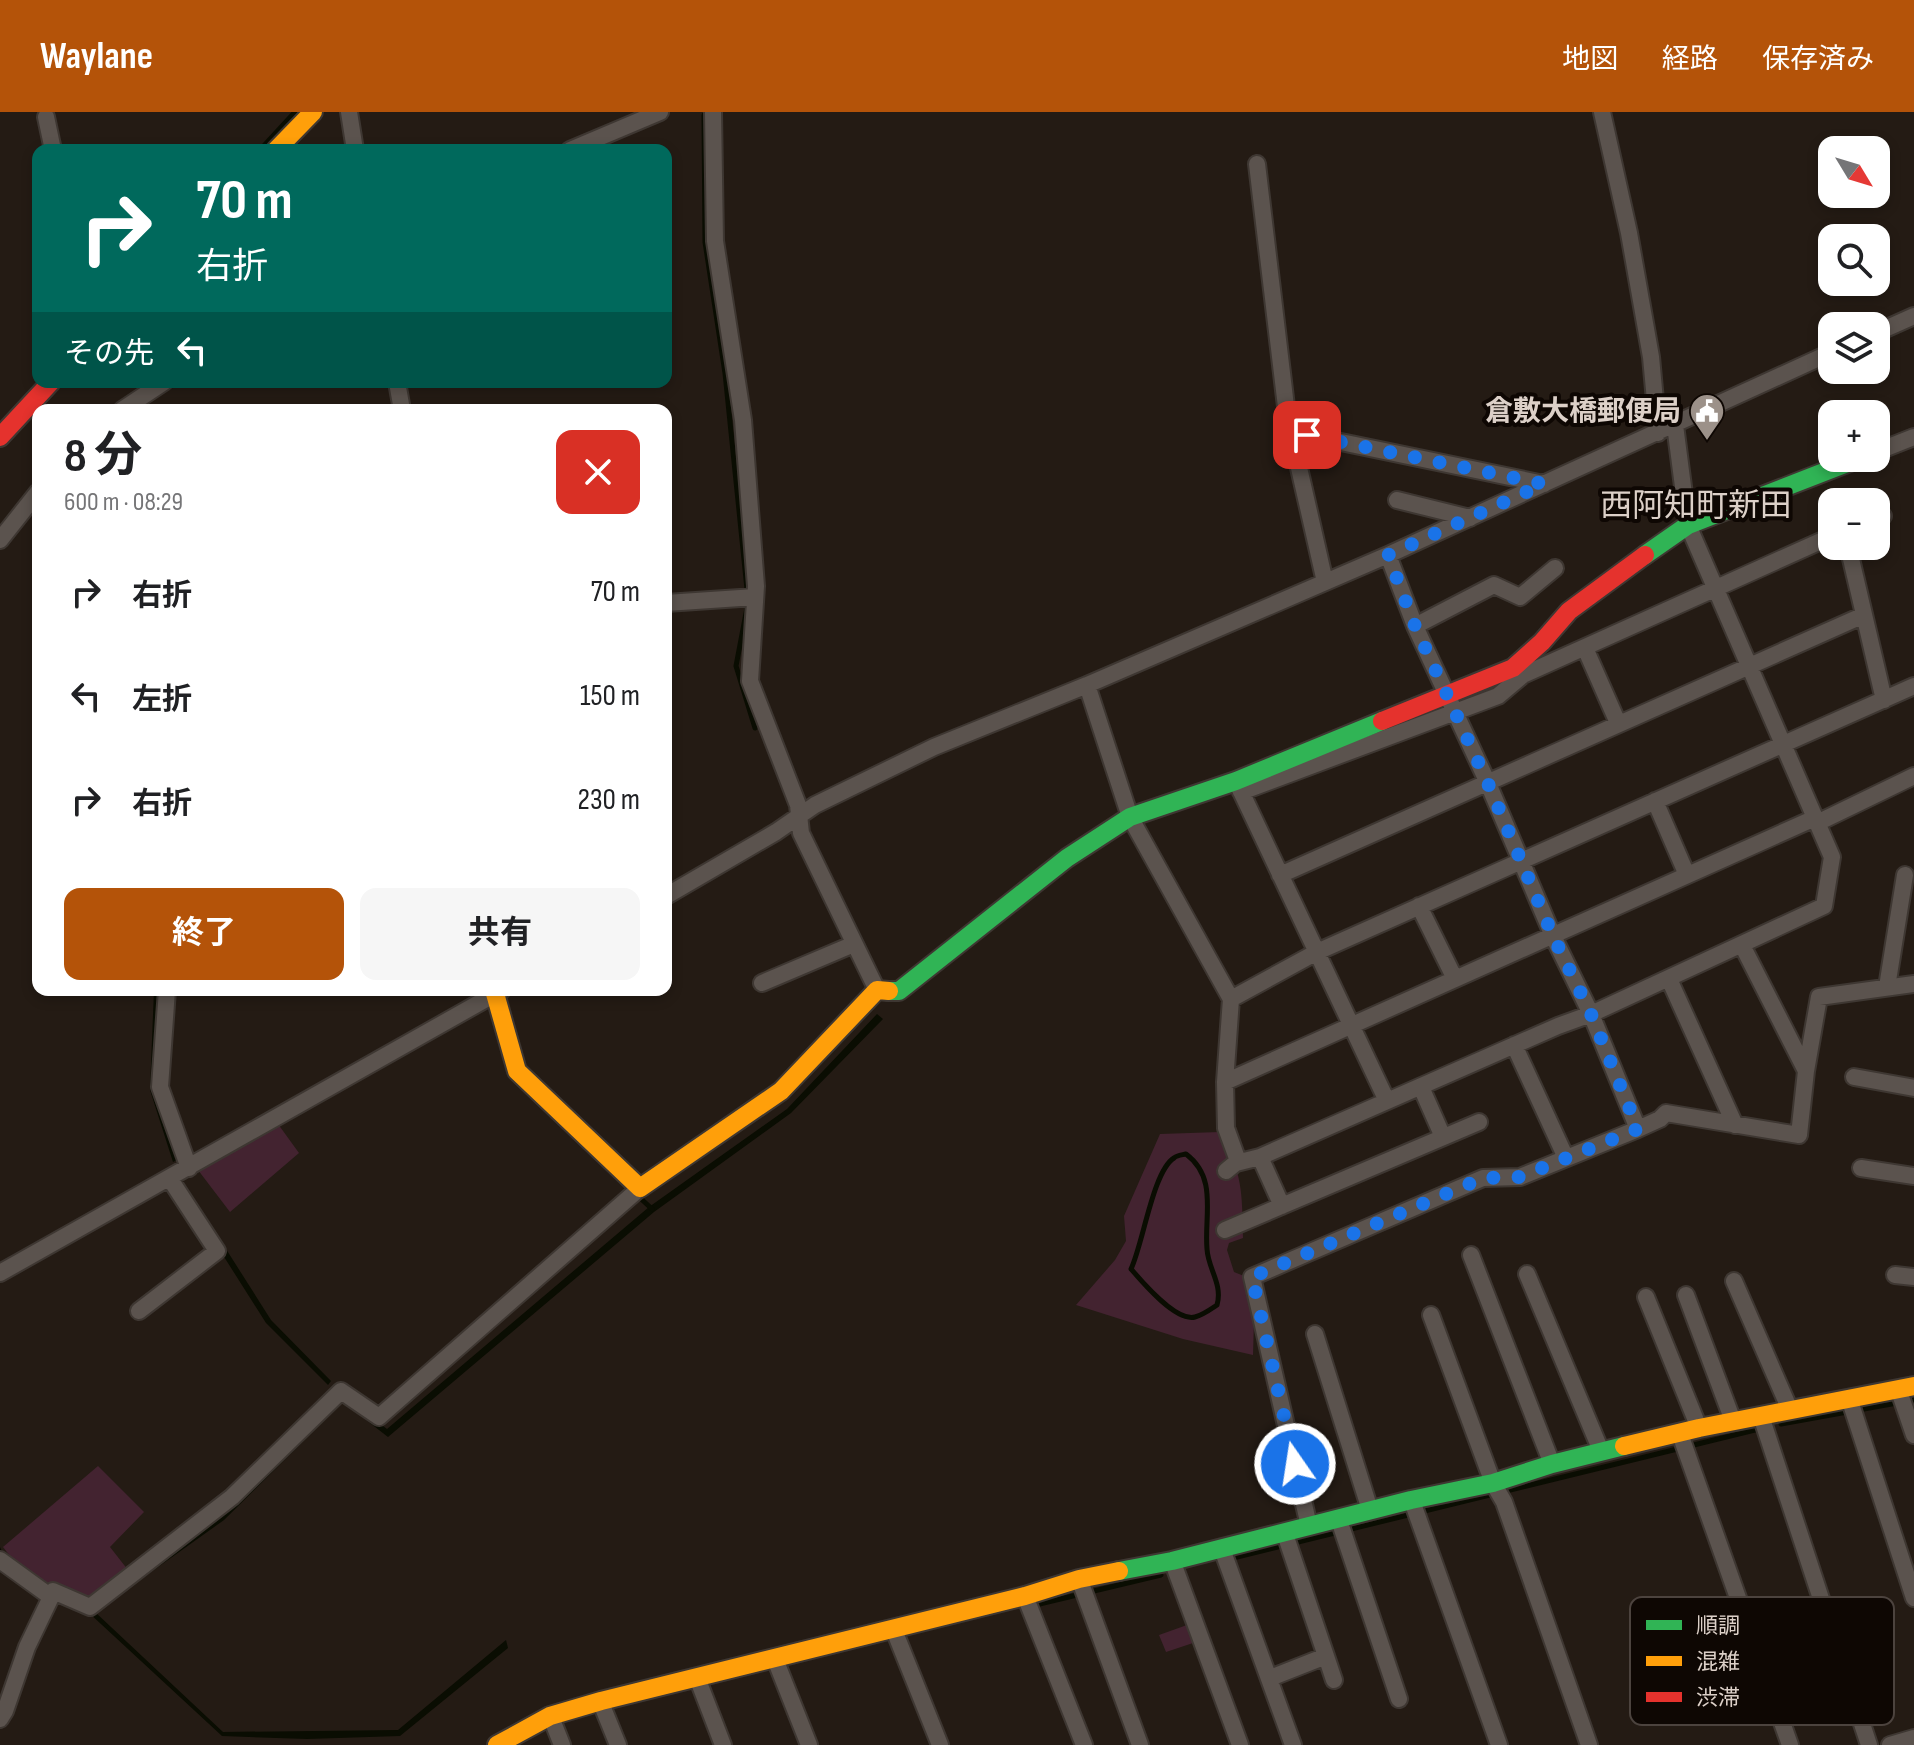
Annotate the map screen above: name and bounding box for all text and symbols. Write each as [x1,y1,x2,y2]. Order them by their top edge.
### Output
text: Waylane [40,34,153,79]
text: 地図 [1562,43,1618,76]
text: 経路 [1662,43,1718,76]
text: 保存済み [1762,43,1874,76]
north arrow [1818,136,1890,208]
map controls [1818,136,1890,560]
text: 70 m [196,168,293,235]
icon: right [64,176,168,280]
button: search [1818,224,1890,296]
text: 右折 [196,246,268,289]
button: layers [1818,312,1890,384]
icon: left [170,328,214,372]
text: その先 [64,336,154,372]
public building icon: 倉敷大橋郵便局 [1688,392,1726,442]
place label: 倉敷大橋郵便局 [1485,395,1681,428]
button: + [1818,400,1890,472]
pin [1273,401,1341,469]
icon: arrive [1285,413,1329,457]
text: 8 分 [64,428,142,485]
button: close [556,430,640,514]
text: 600 m · 08:29 [64,487,183,518]
district label: 西阿知町新田 [1600,487,1792,526]
button: − [1818,488,1890,560]
icon: right [64,570,108,614]
text: 70 m [591,574,640,610]
text: 右折 [132,578,192,614]
icon: left [64,674,108,718]
text: 150 m [580,678,640,714]
text: 左折 [132,682,192,718]
icon: right [64,778,108,822]
text: 230 m [578,782,640,818]
text: 右折 [132,786,192,822]
button: 終了 [64,888,344,980]
button: 共有 [360,888,640,980]
position arrow [1253,1422,1337,1506]
legend [1630,1597,1894,1725]
text: 順調 [1696,1613,1740,1640]
text: 混雑 [1696,1649,1740,1676]
text: 渋滞 [1696,1685,1740,1712]

